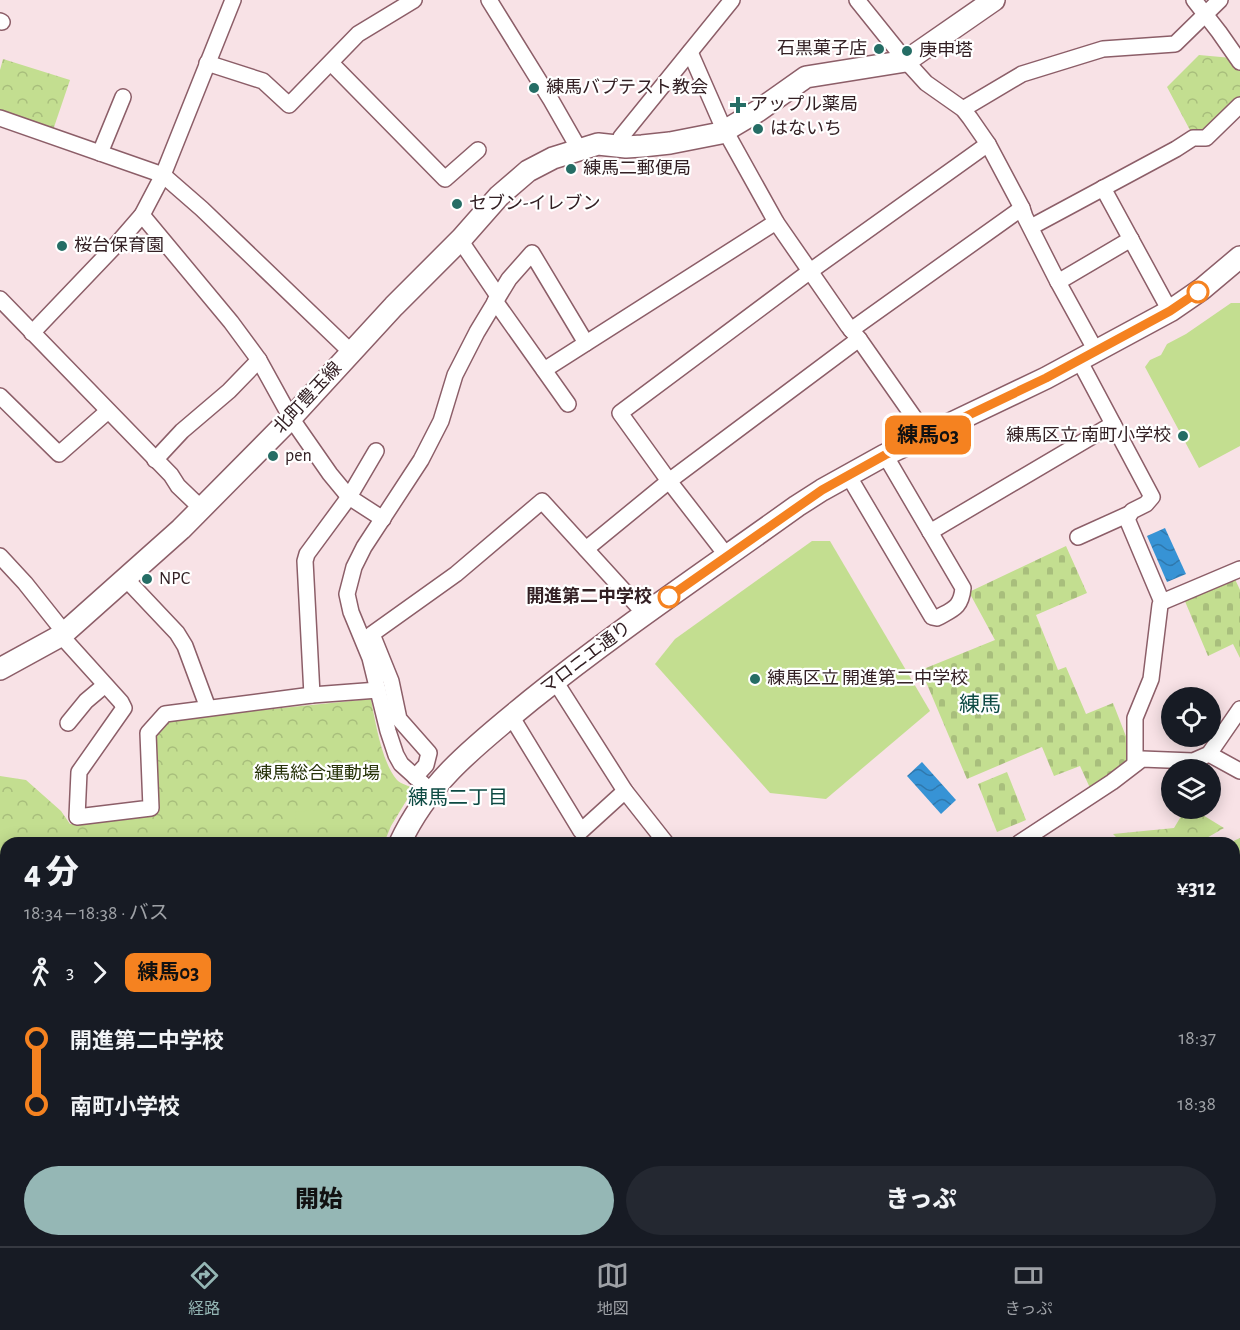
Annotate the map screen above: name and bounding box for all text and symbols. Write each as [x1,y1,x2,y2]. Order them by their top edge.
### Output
place label: 石黒菓子店 [777,39,867,58]
place label: 庚申塔 [919,41,973,60]
marker: 石黒菓子店 [872,42,886,56]
marker: 庚申塔 [900,44,914,58]
place label: 練馬バプテスト教会 [546,77,708,97]
marker: 練馬バプテスト教会 [527,81,541,95]
place label: アップル薬局 [750,95,858,114]
marker: アップル薬局 [731,98,745,112]
place label: はないち [770,119,842,138]
marker: はないち [751,122,765,136]
place label: 練馬二郵便局 [583,158,691,178]
marker: 練馬二郵便局 [564,162,578,176]
place label: セブン-イレブン [469,193,601,213]
marker: セブン-イレブン [450,197,464,211]
place label: 桜台保育園 [74,235,164,255]
marker: 桜台保育園 [55,239,69,253]
unlabelled marker [1187,281,1209,303]
street label: 北町豊玉線 [269,358,345,437]
line badge: 練馬03 [886,416,970,454]
text: 練馬03 [897,425,959,446]
place label: 練馬区立 南町小学校 [1006,425,1171,445]
marker: 練馬区立 南町小学校 [1176,429,1190,443]
place label: pen [285,447,312,465]
marker: pen [266,449,280,463]
place label: NPC [159,570,190,588]
marker: NPC [140,572,154,586]
place label: 開進第二中学校 [526,586,652,606]
marker: 開進第二中学校 [658,586,680,608]
street label: マロニエ通り [537,618,635,698]
place label: 練馬区立 開進第二中学校 [767,668,968,688]
marker: 練馬区立 開進第二中学校 [748,672,762,686]
map controls [1161,687,1221,819]
button: locate [1161,687,1221,747]
district label: 練馬 [959,693,1001,715]
button: layers [1161,759,1221,819]
park label: 練馬総合運動場 [254,763,380,783]
district label: 練馬二丁目 [408,787,508,808]
text: 4 分 [24,857,79,890]
text: ¥312 [1177,877,1216,899]
text: 18:34 – 18:38 · バス [24,903,169,923]
icon: walk [24,956,57,989]
icon: forward [83,956,116,989]
text: 3 [66,962,74,982]
text: 練馬03 [137,962,199,983]
text: 18:37 [1178,1028,1216,1048]
text: 開進第二中学校 [70,1030,224,1052]
text: 18:38 [1177,1094,1216,1114]
text: 南町小学校 [70,1096,180,1118]
button: 開始 [24,1166,614,1235]
button: きっぷ [626,1166,1216,1235]
tab: 経路 [188,1259,221,1319]
tab: 地図 [596,1259,629,1319]
tab: きっぷ [1005,1259,1052,1319]

